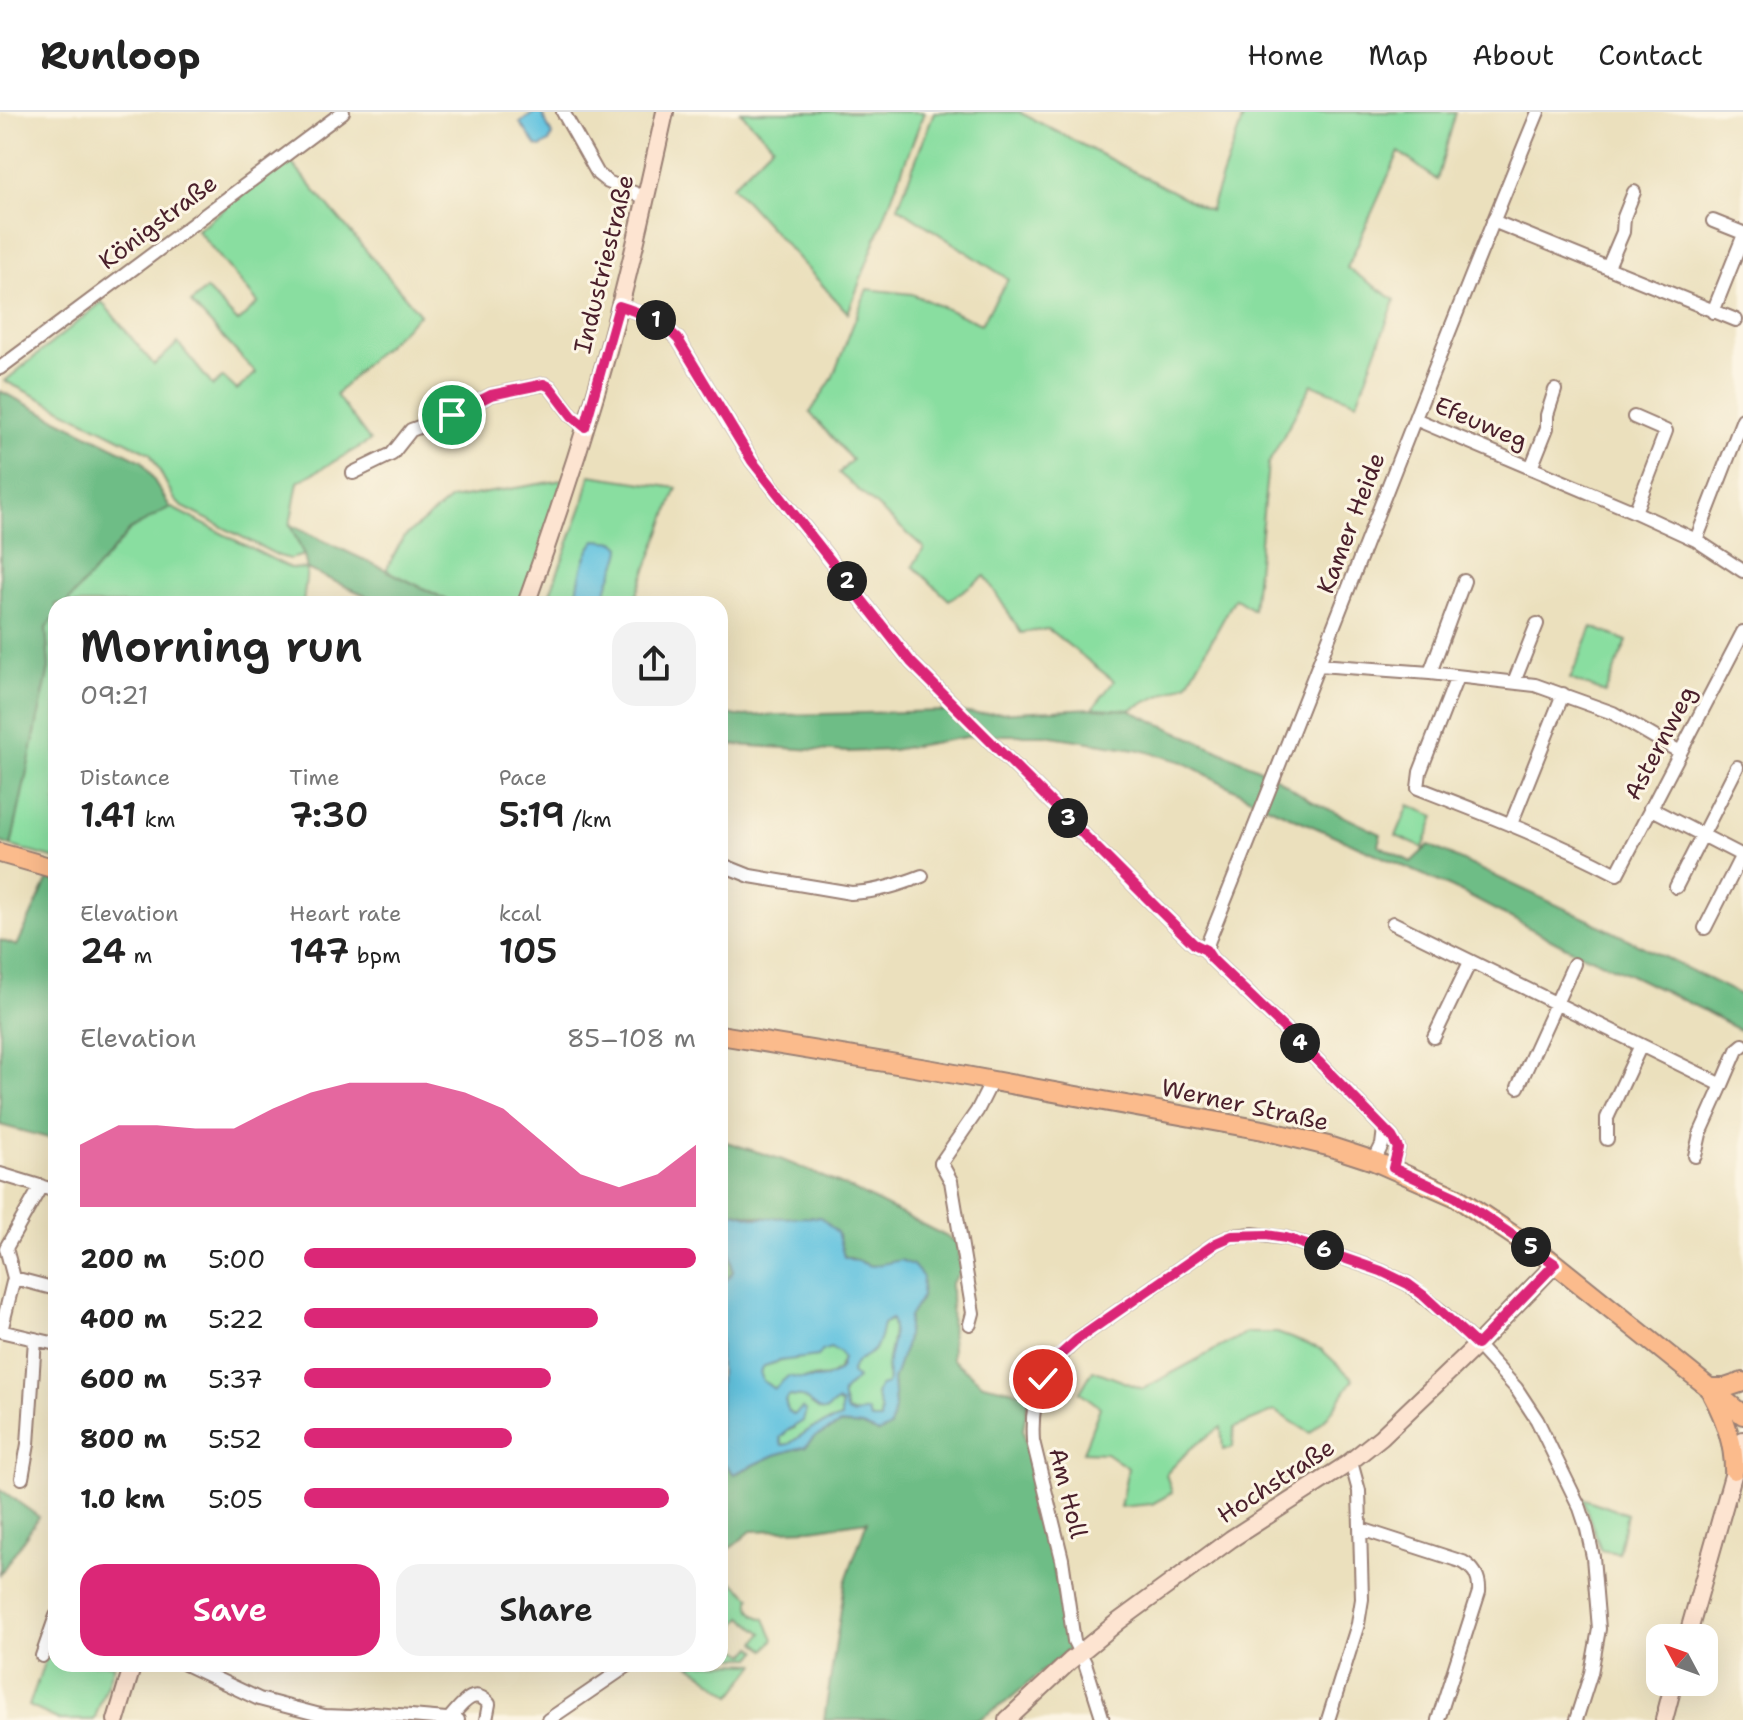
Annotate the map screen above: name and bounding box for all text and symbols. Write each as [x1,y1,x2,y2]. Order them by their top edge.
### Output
text: Runloop [40,30,201,81]
text: Home [1247,36,1324,74]
text: Map [1368,36,1428,74]
text: About [1472,36,1554,74]
text: Contact [1598,36,1703,74]
street label: Königstraße [92,167,224,277]
street label: Industriestraße [566,171,642,357]
pin: 1 [636,300,676,340]
text: 1 [651,305,661,334]
pin [418,381,486,449]
street label: Efeuweg [1430,389,1532,457]
icon: arrive [430,393,474,437]
street label: Kamer Heide [1309,448,1393,598]
pin: 2 [827,561,867,601]
text: 2 [839,566,855,595]
text: Morning run [80,617,363,676]
button: share [612,622,696,706]
text: 09:21 [80,677,149,712]
street label: Asternweg [1617,680,1703,806]
text: Distance [80,763,170,792]
text: Time [289,763,340,792]
text: Pace [499,763,547,792]
text: 1.41 [80,792,137,838]
text: 7:30 [289,792,369,838]
text: 5:19 [499,792,565,838]
pin: 3 [1048,798,1088,838]
text: 3 [1060,803,1076,832]
text: km [137,805,176,834]
text: /km [565,805,612,834]
text: Elevation [80,899,178,928]
text: Heart rate [289,899,401,928]
text: kcal [499,899,541,928]
text: 24 [80,928,126,974]
text: 147 [289,928,349,974]
text: 105 [499,928,557,974]
text: m [126,941,152,970]
text: bpm [349,941,401,970]
text: Elevation [80,1020,196,1055]
text: 85–108 m [567,1020,696,1055]
pin: 4 [1280,1023,1320,1063]
text: 4 [1292,1028,1308,1057]
street label: Werner Straße [1158,1072,1332,1138]
pin: 5 [1511,1227,1551,1267]
pin: 6 [1304,1230,1344,1270]
text: 5 [1524,1232,1538,1261]
text: 6 [1316,1235,1332,1264]
text: 200 m [80,1241,167,1276]
text: 5:00 [208,1241,265,1276]
text: 400 m [80,1301,167,1336]
text: 5:22 [208,1301,264,1336]
pin [1009,1345,1077,1413]
icon: check [1021,1357,1065,1401]
text: 600 m [80,1361,167,1396]
text: 5:37 [208,1361,263,1396]
text: 800 m [80,1421,167,1456]
text: 5:52 [208,1421,262,1456]
street label: Hochstraße [1211,1431,1341,1531]
street label: Am Holl [1041,1444,1095,1542]
text: 1.0 km [80,1481,165,1516]
text: 5:05 [208,1481,263,1516]
button: Save [80,1564,380,1656]
button: Share [396,1564,696,1656]
north arrow [1646,1624,1718,1696]
map controls [1646,1624,1718,1696]

